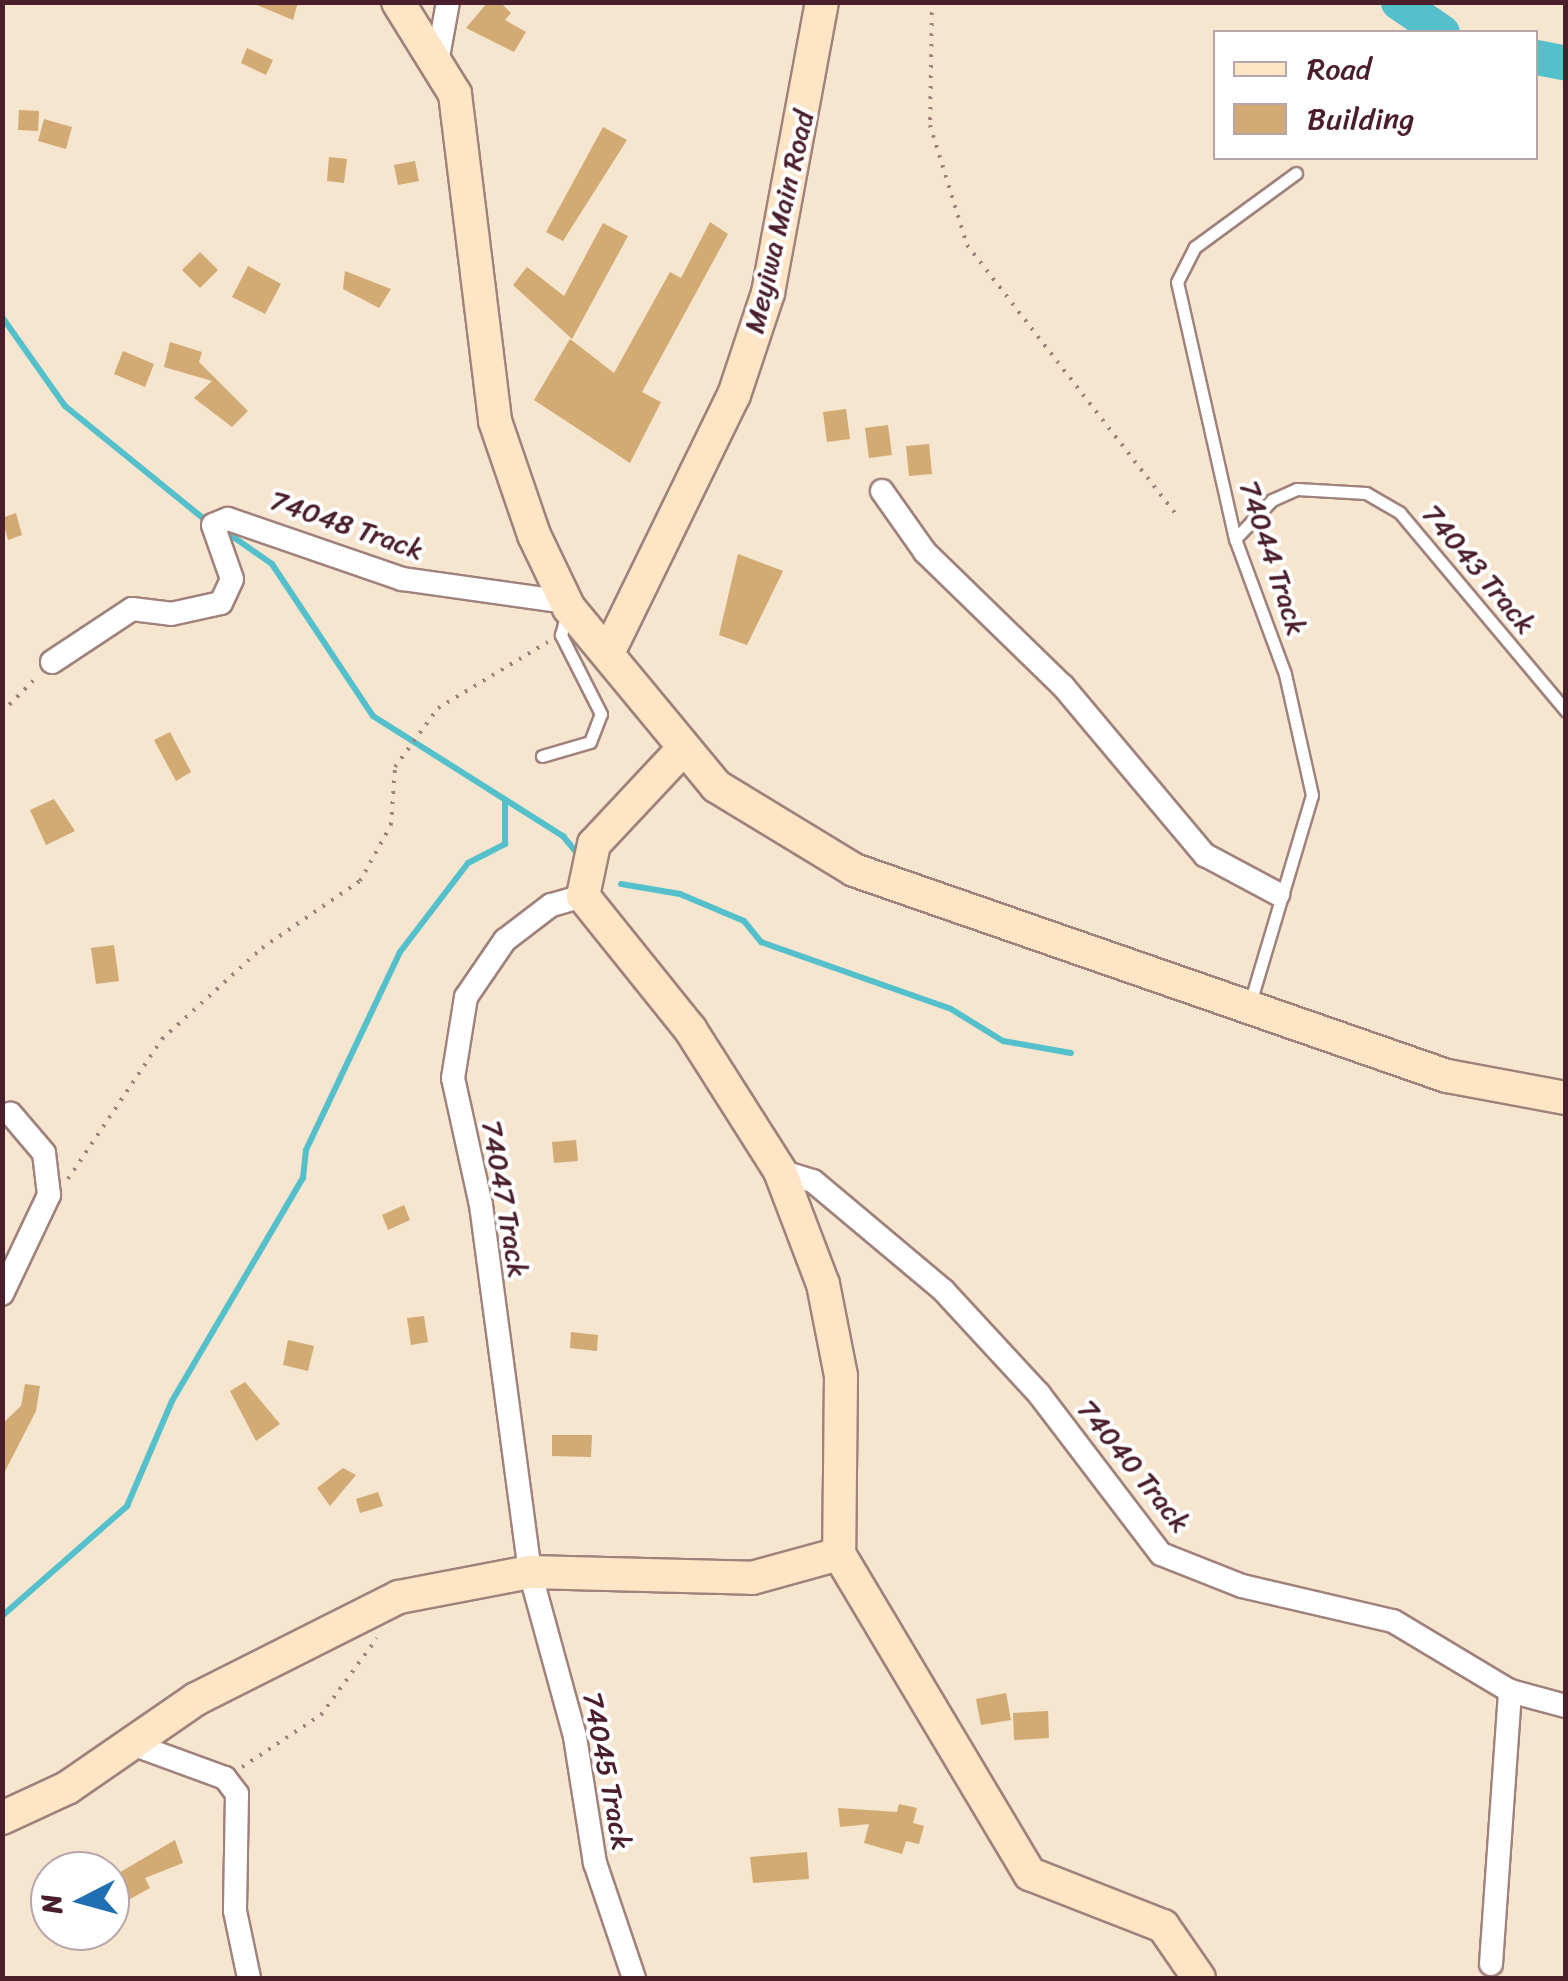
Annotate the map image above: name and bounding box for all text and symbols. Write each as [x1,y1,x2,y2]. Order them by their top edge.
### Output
legend [1213,30,1538,160]
text: Road [1307,42,1371,96]
text: Building [1307,92,1414,146]
street label: Meyiwa Main Road [737,108,821,336]
street label: 74044 Track [1232,476,1314,640]
street label: 74048 Track [266,483,428,567]
street label: 74043 Track [1415,497,1543,641]
street label: 74047 Track [475,1118,535,1280]
street label: 74040 Track [1070,1393,1198,1539]
street label: 74045 Track [575,1689,639,1853]
north arrow [30,1851,130,1951]
text: N [26,1892,77,1916]

